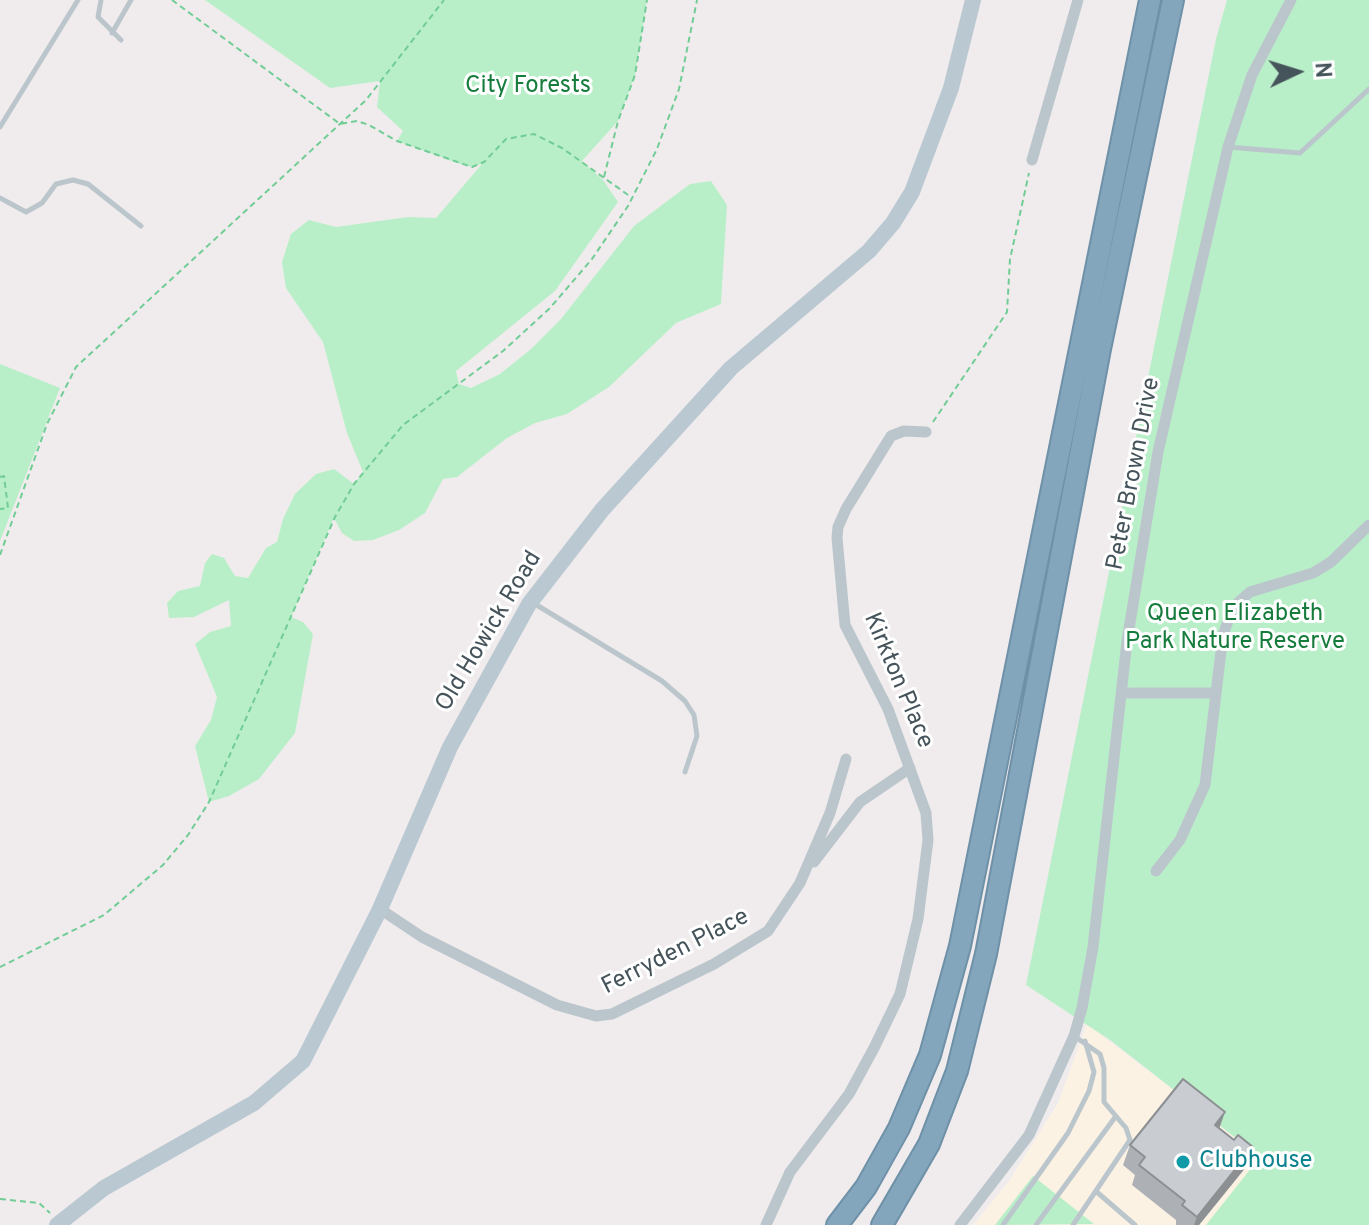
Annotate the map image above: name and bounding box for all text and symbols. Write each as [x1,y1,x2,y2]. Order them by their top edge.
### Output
north arrow [1257,32,1337,112]
text: N [1307,61,1335,79]
park label: City Forests [465,73,591,101]
street label: Peter Brown Drive [1102,375,1168,573]
street label: Old Howick Road [431,547,549,717]
park label: Queen Elizabeth Park Nature Reserve [1125,601,1345,657]
street label: Kirkton Place [856,609,938,753]
street label: Ferryden Place [598,904,754,1002]
place label: Clubhouse [1199,1148,1313,1176]
marker: Clubhouse [1174,1153,1192,1171]

